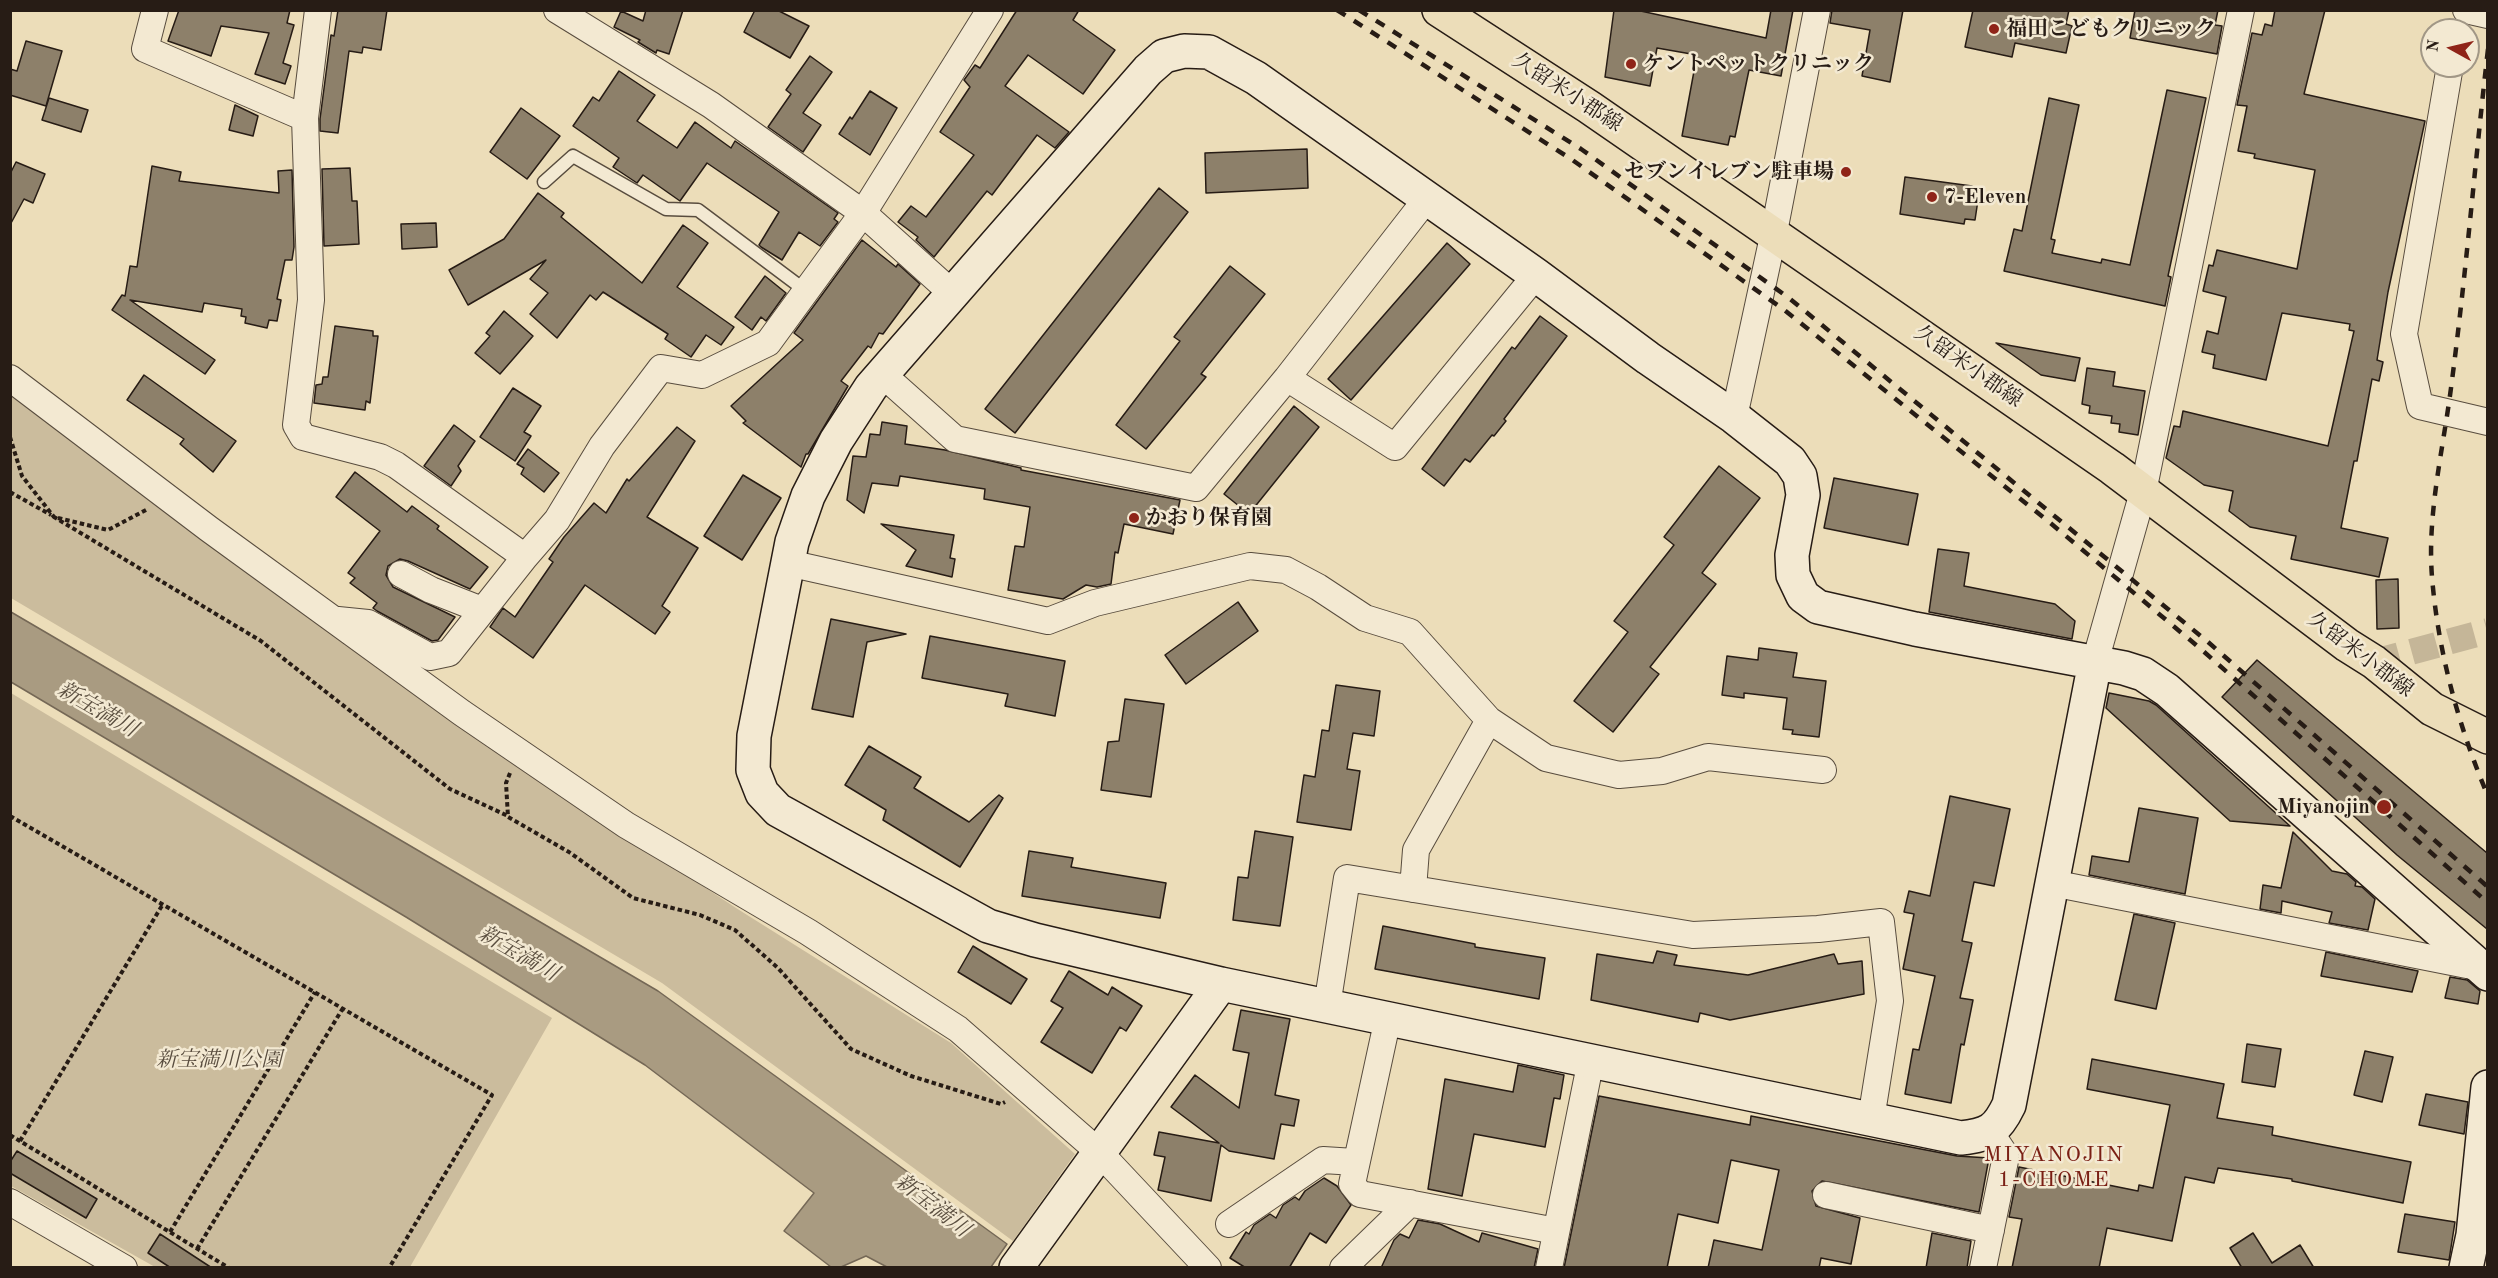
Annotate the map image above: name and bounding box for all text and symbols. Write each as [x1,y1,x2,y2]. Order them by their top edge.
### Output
place label: 福田こどもクリニック [2006,16,2216,42]
north arrow [2420,18,2480,78]
marker: 福田こどもクリニック [1987,22,2001,36]
text: N [2425,39,2443,53]
street label: 久留米小郡線 [1507,48,1627,138]
place label: ケントペットクリニック [1643,51,1874,77]
marker: ケントペットクリニック [1624,57,1638,71]
place label: セブンイレブン駐車場 [1624,159,1834,185]
marker: セブンイレブン駐車場 [1839,165,1853,179]
place label: 7-Eleven [1944,184,2026,210]
marker: 7-Eleven [1925,190,1939,204]
street label: 久留米小郡線 [1909,321,2027,413]
place label: かおり保育園 [1146,505,1272,531]
marker: かおり保育園 [1127,511,1141,525]
street label: 久留米小郡線 [2302,607,2418,703]
water label: 新宝満川 [52,677,142,743]
place label: Miyanojin [2277,794,2370,820]
marker: Miyanojin [2375,798,2393,816]
water label: 新宝満川 [473,921,563,987]
park label: 新宝満川公園 [156,1047,282,1073]
district label: MIYANOJIN 1-CHOME [1984,1142,2124,1194]
water label: 新宝満川 [889,1169,975,1243]

